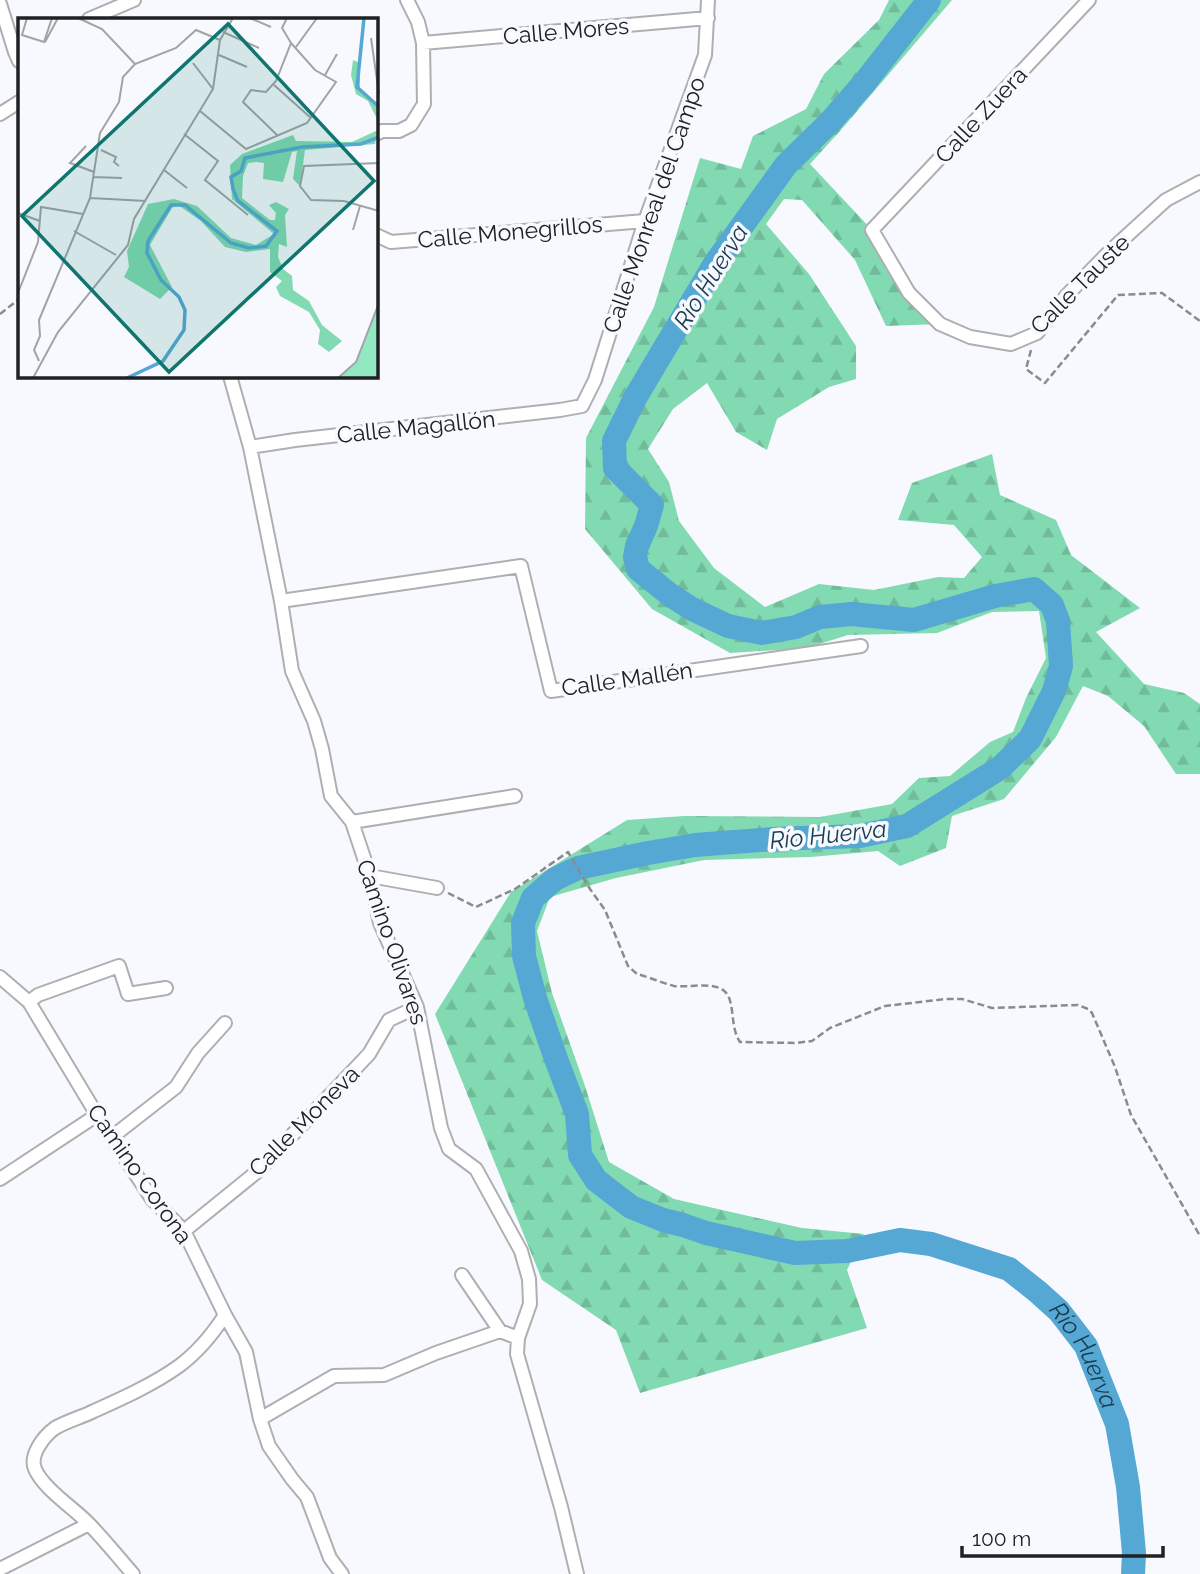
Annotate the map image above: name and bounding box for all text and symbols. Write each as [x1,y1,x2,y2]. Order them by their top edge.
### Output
street label: Calle Mores [502,12,630,49]
inset map [18,18,378,378]
street label: Calle Zuera [929,61,1032,169]
street label: Calle Monreal del Campo [597,73,710,336]
street label: Calle Monegrillos [416,210,603,253]
water label: Río Huerva [667,219,754,334]
street label: Calle Tauste [1024,228,1135,339]
street label: Calle Magallón [335,405,496,448]
street label: Calle Mallén [560,656,694,701]
water label: Río Huerva [768,814,888,855]
street label: Camino Olivares [352,856,433,1028]
street label: Calle Moneva [243,1060,364,1181]
street label: Camino Corona [82,1099,199,1249]
water label: Río Huerva [1043,1296,1124,1413]
scale bar [962,1514,1163,1558]
text: 100 m [972,1526,1031,1551]

